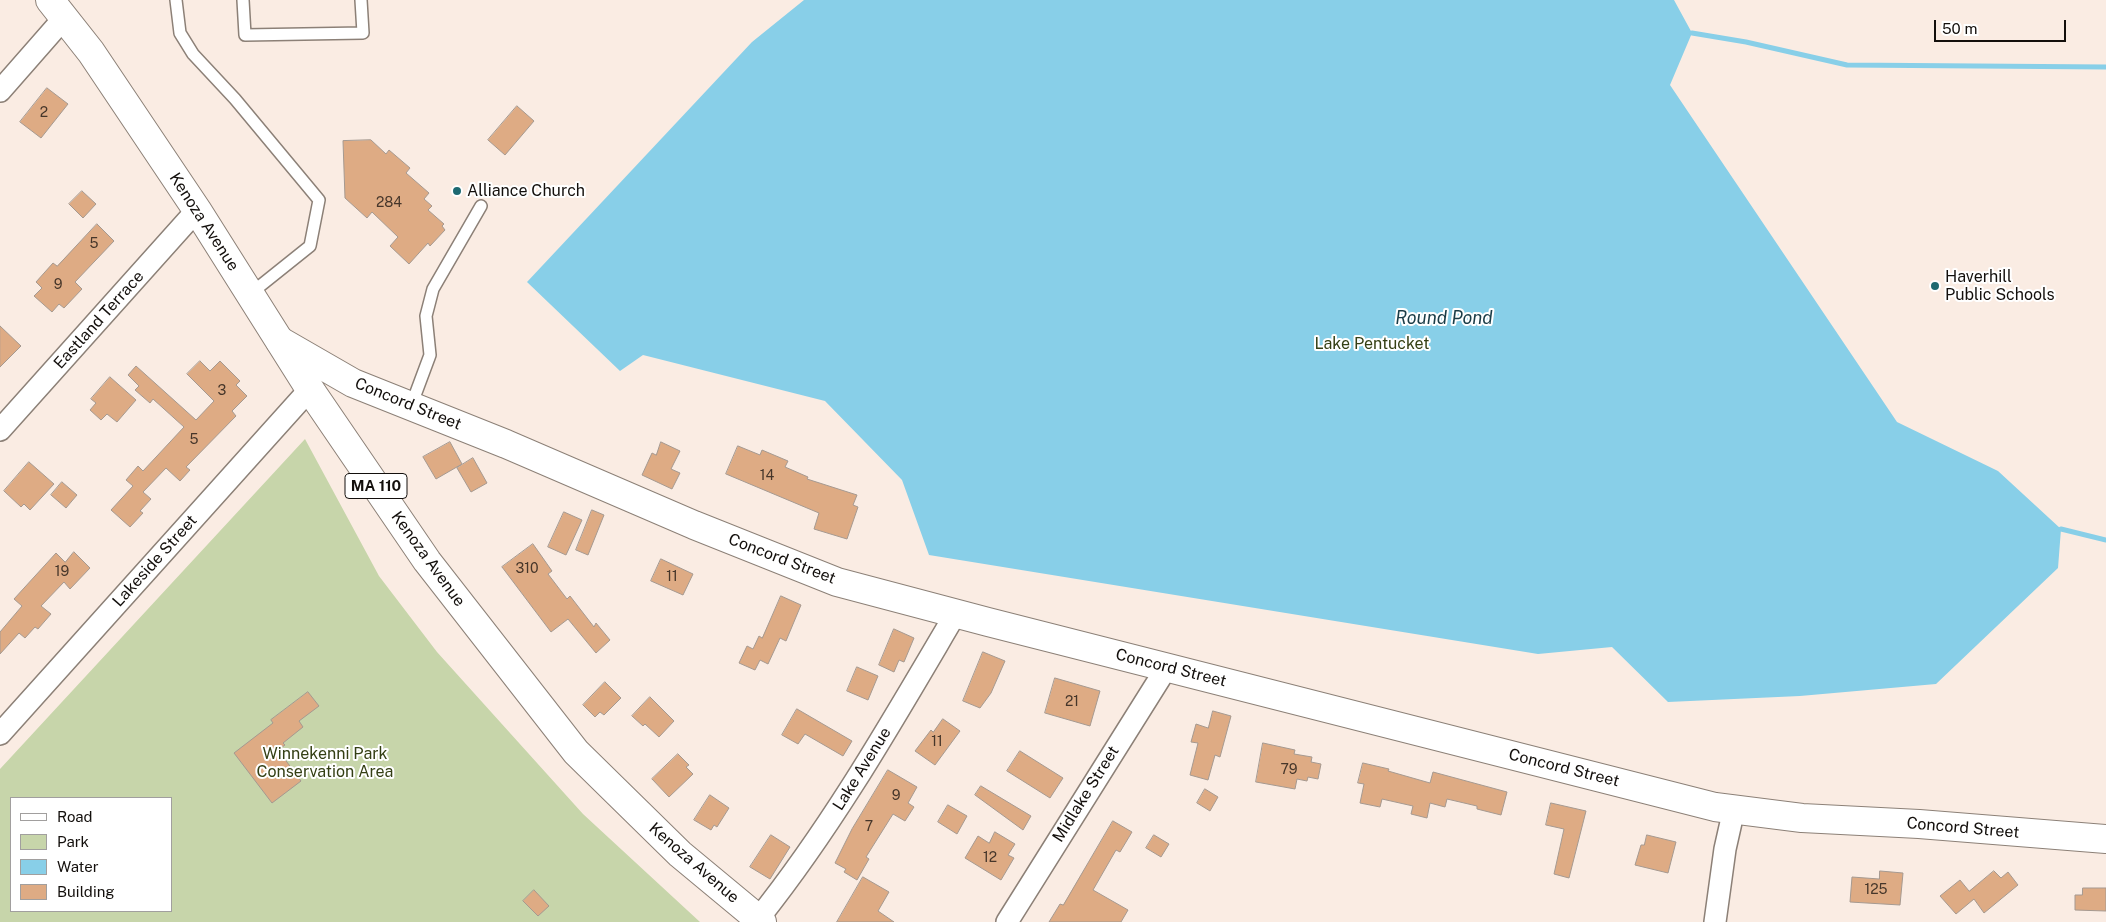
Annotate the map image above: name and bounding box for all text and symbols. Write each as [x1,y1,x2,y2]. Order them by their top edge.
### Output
scale bar [1936,10,2068,42]
text: 50 m [1942,20,1977,37]
house number: 2 [40,105,48,121]
street label: Kenoza Avenue [165,169,243,275]
place label: Alliance Church [467,181,585,201]
marker: Alliance Church [451,185,463,197]
house number: 284 [376,195,402,211]
house number: 5 [90,236,98,252]
street label: Eastland Terrace [50,267,148,373]
place label: Haverhill Public Schools [1945,267,2055,305]
house number: 9 [54,277,62,293]
marker: Haverhill Public Schools [1929,280,1941,292]
water label: Round Pond [1395,307,1493,329]
park label: Lake Pentucket [1315,334,1429,354]
street label: Concord Street [352,374,464,434]
house number: 3 [218,383,226,399]
house number: 5 [190,432,198,448]
house number: 14 [760,468,774,484]
road number: MA 110 [345,474,407,498]
street label: Kenoza Avenue [387,508,469,610]
street label: Lakeside Street [109,511,201,611]
street label: Concord Street [726,530,838,588]
house number: 310 [515,561,539,577]
house number: 19 [55,564,69,580]
house number: 11 [666,569,678,585]
street label: Concord Street [1114,645,1228,691]
house number: 21 [1065,694,1079,710]
street label: Lake Avenue [829,724,895,814]
house number: 11 [931,734,943,750]
street label: Midlake Street [1049,742,1123,846]
park label: Winnekenni Park Conservation Area [257,744,393,782]
street label: Concord Street [1507,745,1621,791]
house number: 79 [1281,762,1297,778]
house number: 9 [892,788,900,804]
legend [10,797,172,912]
text: Road [57,808,93,825]
street label: Concord Street [1906,814,2020,842]
street label: Kenoza Avenue [645,819,743,907]
house number: 7 [865,819,873,835]
text: Park [57,833,89,850]
house number: 12 [983,850,997,866]
text: Water [57,858,99,875]
house number: 125 [1864,882,1888,898]
text: Building [57,883,115,900]

